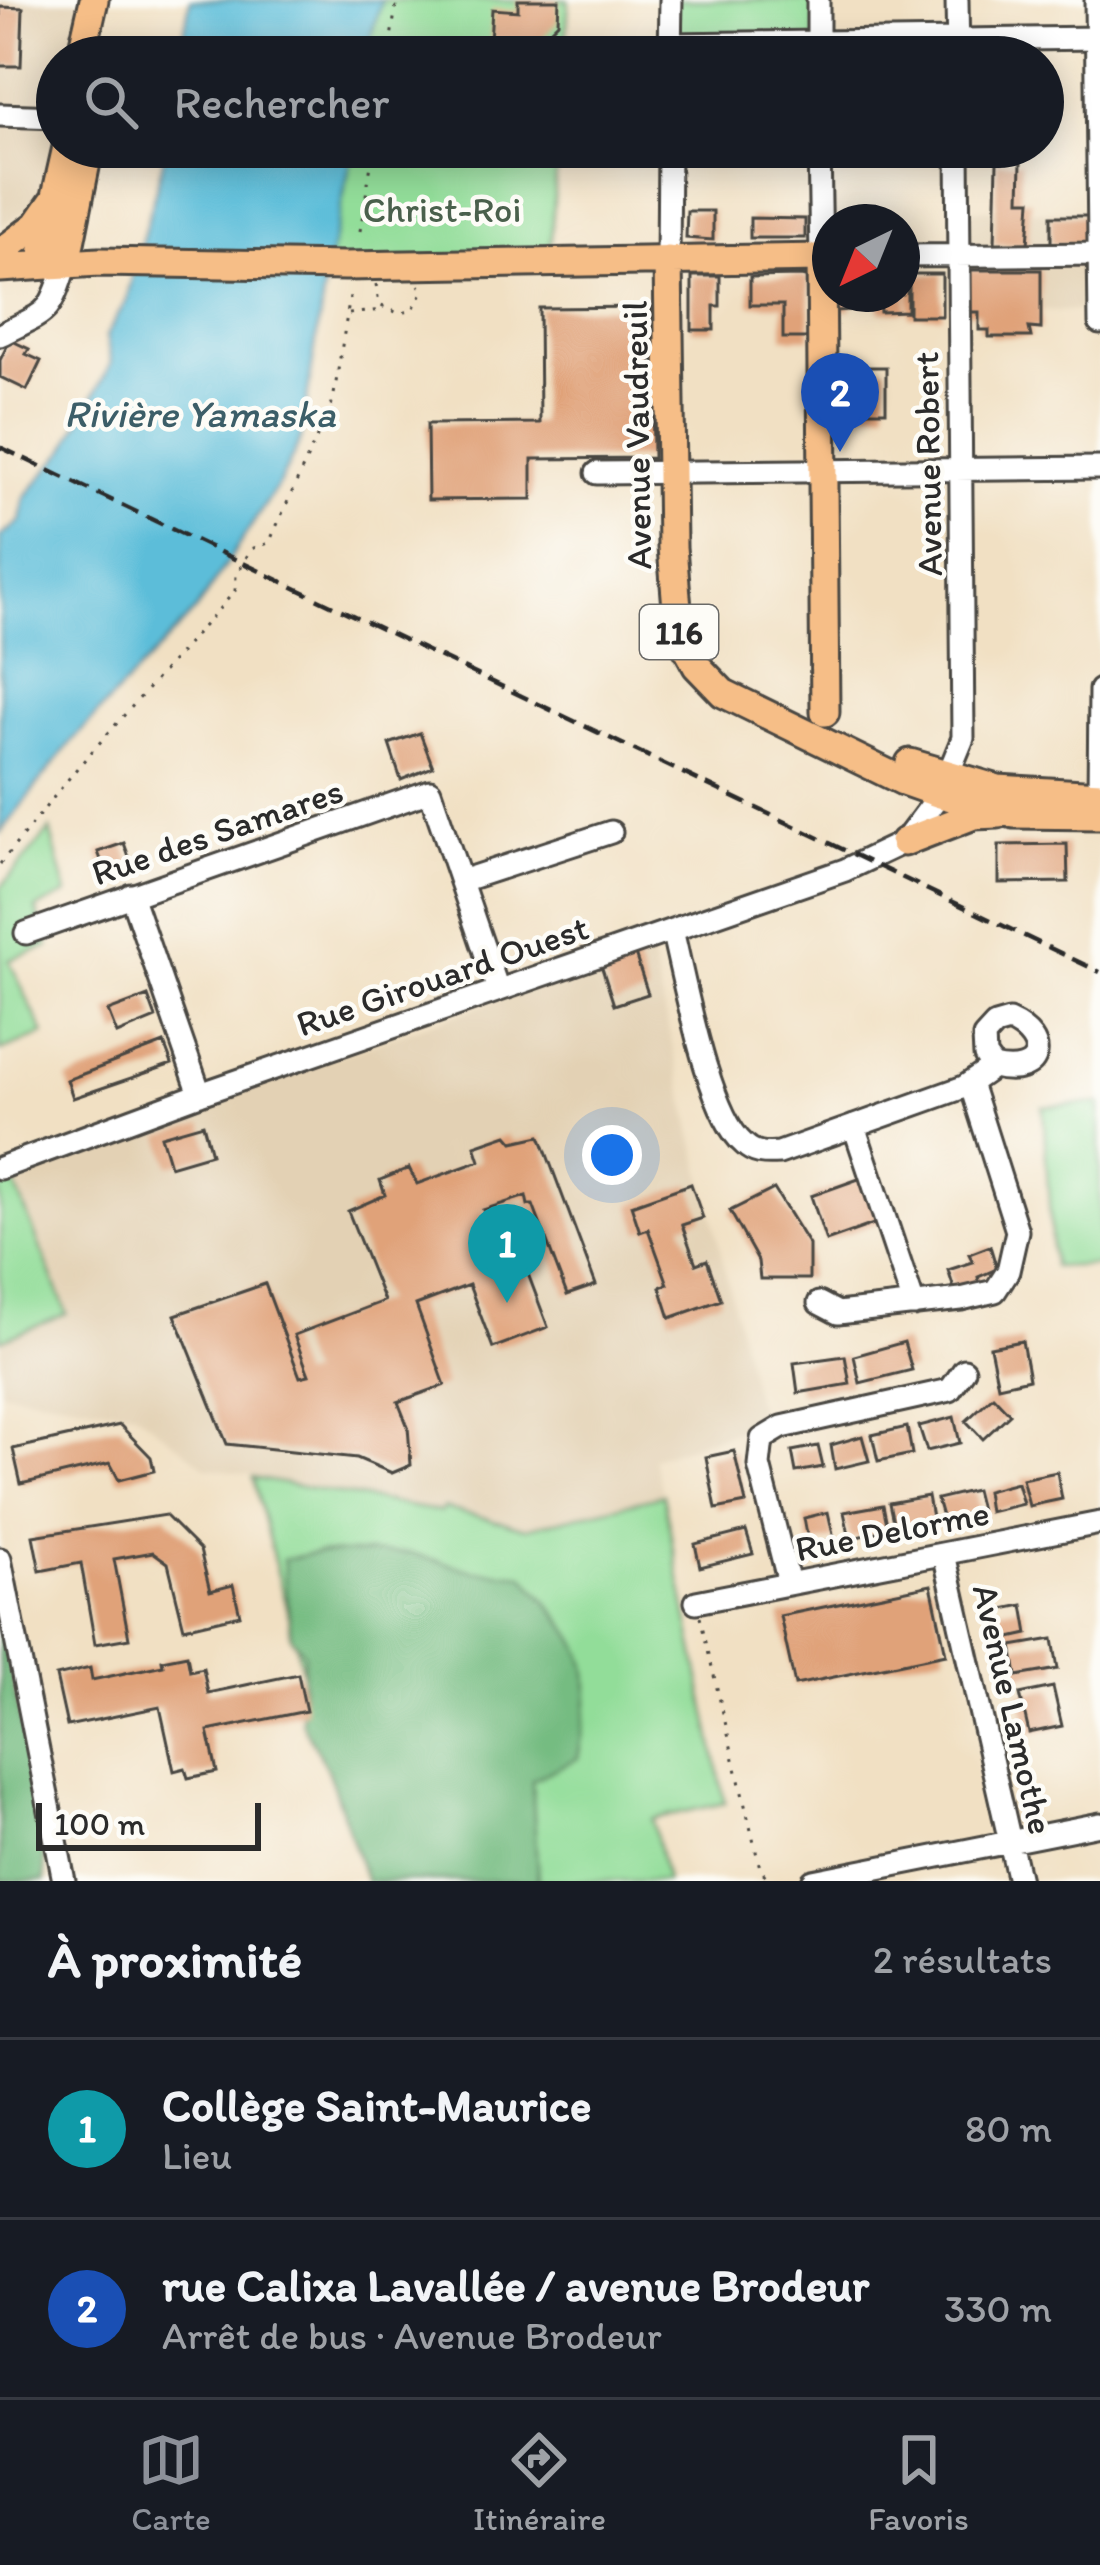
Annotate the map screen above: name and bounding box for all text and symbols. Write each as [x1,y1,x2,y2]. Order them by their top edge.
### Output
search box [36,36,1064,168]
icon: search [78,69,144,135]
text: Rechercher [174,75,389,129]
park label: Christ-Roi [363,188,521,231]
north arrow [812,204,920,312]
street label: Avenue Vaudreuil [613,300,660,570]
street label: Avenue Robert [904,351,951,577]
pin: 2 [801,353,879,452]
water label: Rivière Yamaska [64,390,337,437]
road number: 116 [640,605,718,659]
street label: Rue des Samares [86,768,348,895]
street label: Rue Girouard Ouest [291,905,594,1046]
your location [582,1125,642,1185]
pin: 1 [468,1204,546,1303]
street label: Rue Delorme [791,1491,993,1570]
street label: Avenue Lamothe [964,1580,1063,1838]
scale bar [36,1797,261,1850]
text: 100 m [54,1804,145,1843]
text: À proximité [48,1929,302,1990]
text: 2 résultats [873,1936,1052,1983]
text: Collège Saint-Maurice [162,2078,591,2132]
text: 1 [78,2105,96,2152]
text: 80 m [965,2105,1052,2152]
text: Lieu [162,2132,232,2179]
text: rue Calixa Lavallée / avenue Brodeur [162,2258,869,2312]
text: 2 [77,2285,97,2332]
text: 330 m [944,2285,1052,2332]
text: Arrêt de bus · Avenue Brodeur [162,2312,662,2359]
tab: Carte [131,2427,211,2538]
tab: Itinéraire [473,2427,606,2538]
tab: Favoris [868,2427,969,2538]

